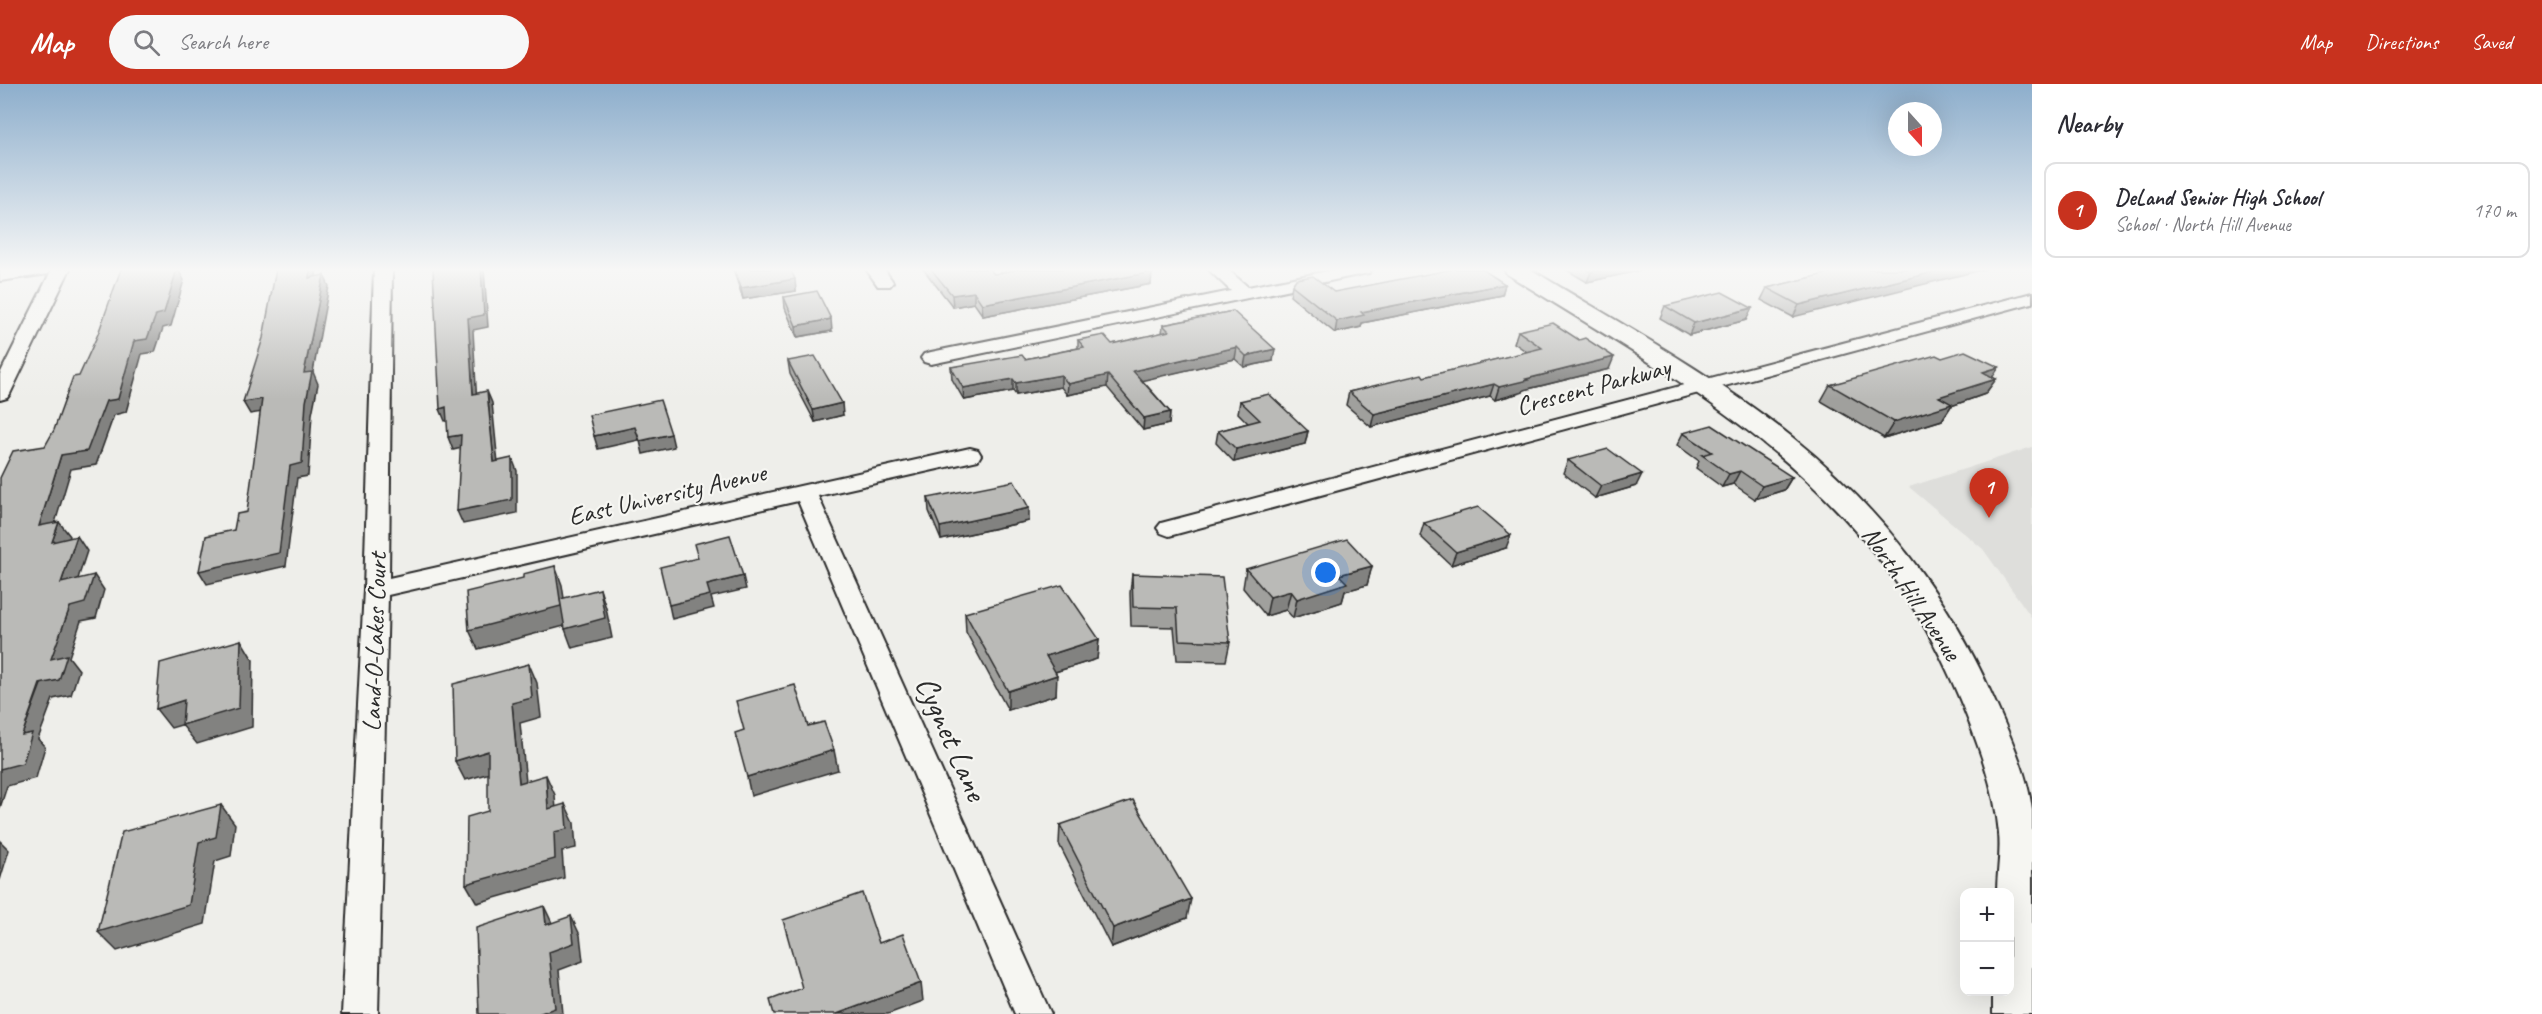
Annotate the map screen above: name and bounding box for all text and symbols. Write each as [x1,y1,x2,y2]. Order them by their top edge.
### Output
search box [109,15,529,69]
text: Map [30,25,73,60]
icon: search [130,26,163,59]
text: Search here [178,28,268,56]
text: Map [2300,29,2332,55]
text: Directions [2365,29,2438,55]
text: Saved [2471,29,2512,55]
north arrow [1888,102,1942,156]
text: Nearby [2056,107,2121,140]
text: DeLand Senior High School [2115,184,2321,212]
text: 1 [2073,198,2082,223]
text: 170 m [2473,198,2516,223]
text: School · North Hill Avenue [2115,212,2291,237]
street label: Crescent Parkway [1513,350,1676,423]
street label: East University Avenue [565,455,772,533]
pin: 1 [1970,468,2008,518]
street label: North Hill Avenue [1855,520,1969,668]
street label: Land-O-Lakes Court [355,550,394,732]
your location [1311,558,1340,587]
street label: Cygnet Lane [906,670,998,809]
map controls [1960,888,2014,996]
button: + [1960,888,2014,942]
button: − [1960,942,2014,996]

